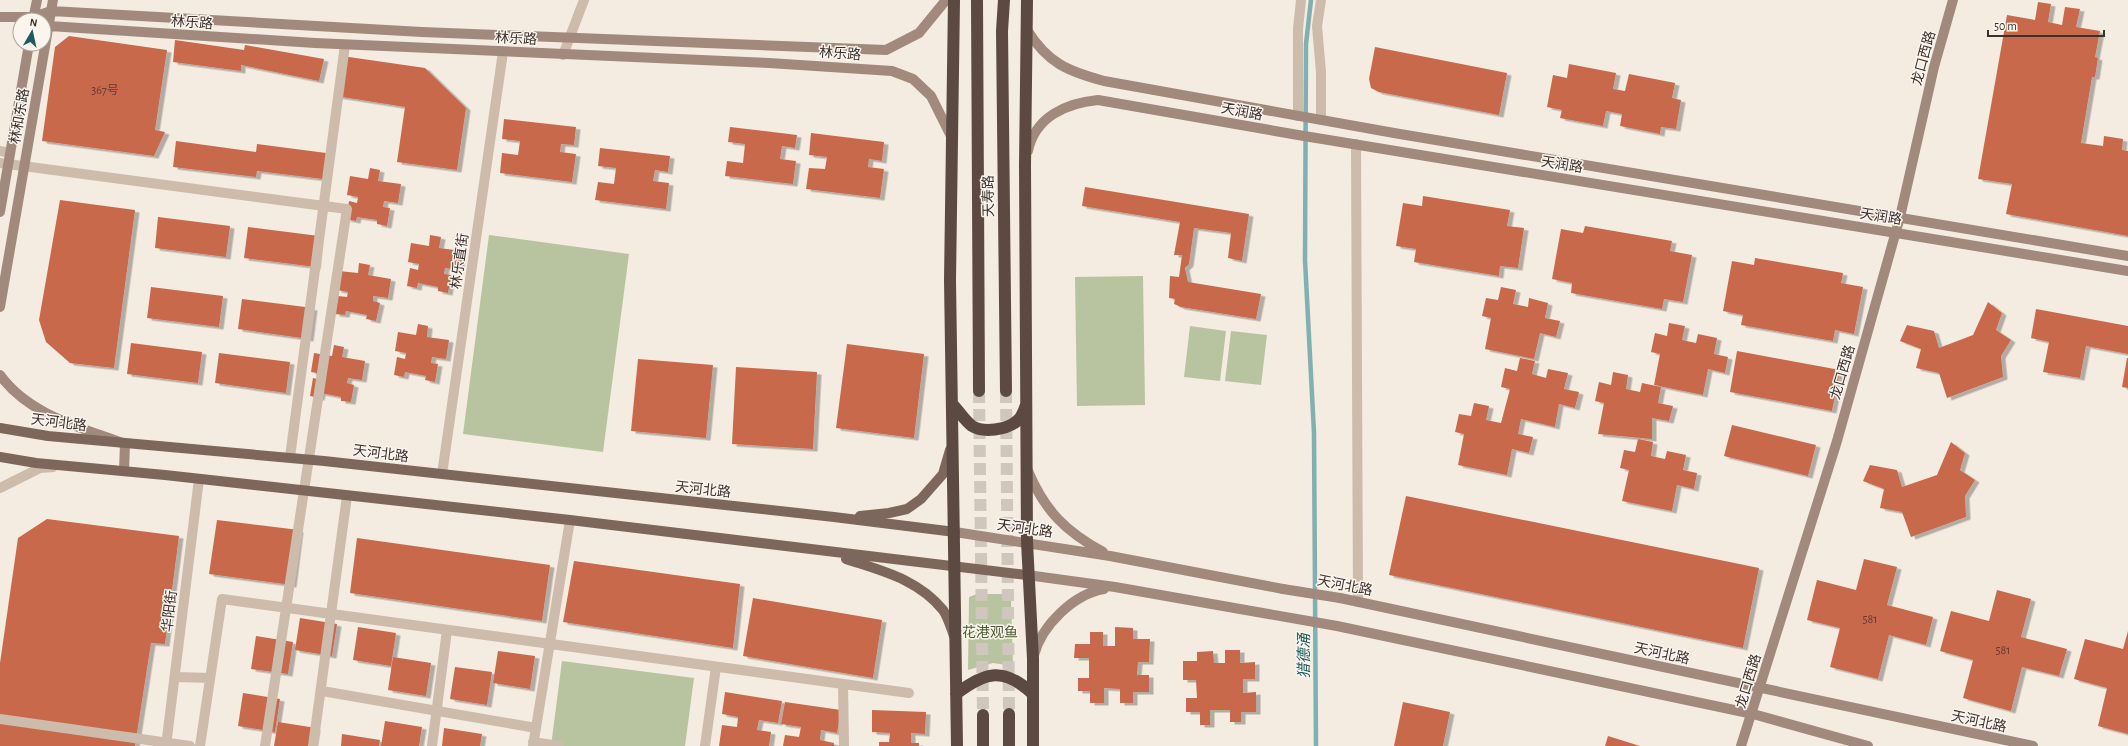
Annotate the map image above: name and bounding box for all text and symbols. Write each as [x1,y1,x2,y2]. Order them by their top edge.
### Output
north arrow [12,12,52,52]
scale bar [1988,12,2104,38]
street label: 林乐路 [170,14,213,31]
text: N [29,17,38,29]
text: 50 m [1994,20,2017,32]
street label: 龙口西路 [1908,29,1938,87]
street label: 林乐路 [495,30,537,47]
street label: 林乐路 [818,45,861,62]
house number: 367号 [91,84,119,96]
street label: 林和东路 [7,87,32,145]
street label: 天润路 [1220,100,1264,123]
street label: 天润路 [1540,154,1584,175]
street label: 天寿路 [980,175,996,217]
street label: 天润路 [1859,206,1903,227]
street label: 林乐直街 [448,232,471,290]
street label: 龙口西路 [1827,343,1857,401]
street label: 天河北路 [30,411,88,433]
street label: 天河北路 [352,442,410,464]
street label: 天河北路 [674,478,732,500]
street label: 天河北路 [996,516,1054,540]
street label: 天河北路 [1316,572,1374,598]
street label: 华阳街 [159,589,179,633]
house number: 581 [1863,613,1877,625]
park label: 花港观鱼 [962,624,1018,640]
water label: 猎德涌 [1296,632,1312,679]
street label: 天河北路 [1633,639,1691,667]
house number: 581 [1996,644,2010,656]
street label: 龙口西路 [1732,652,1764,710]
street label: 天河北路 [1950,707,2008,735]

